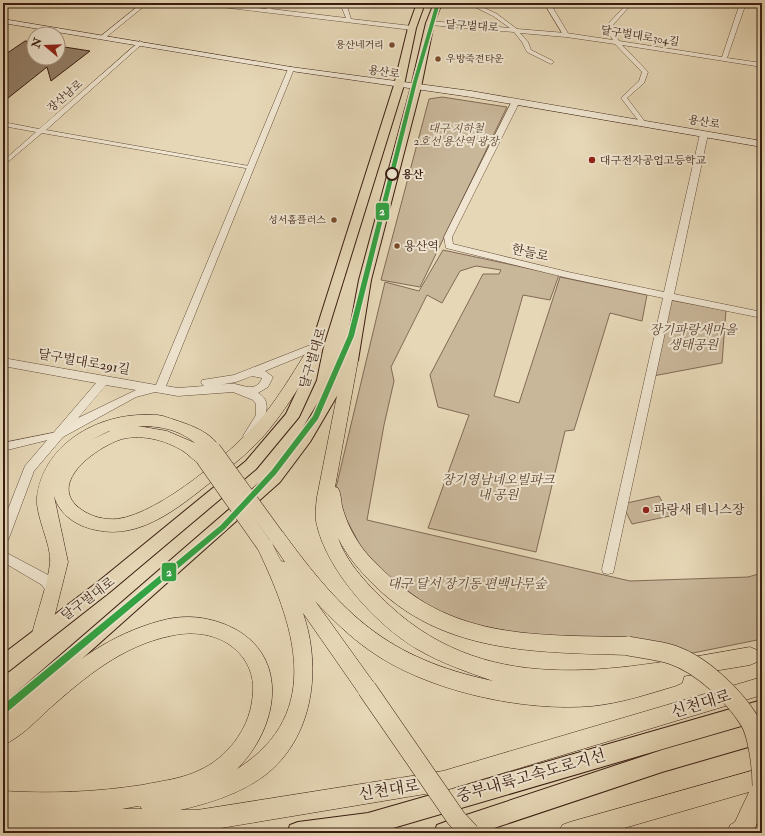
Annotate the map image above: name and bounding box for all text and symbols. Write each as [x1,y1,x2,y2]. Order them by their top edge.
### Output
street label: 달구벌대로 [445,18,499,34]
street label: 달구벌대로304길 [600,23,680,49]
north arrow [26,26,66,66]
text: N [29,35,45,51]
place label: 용산네거리 [336,39,384,51]
marker: 용산네거리 [387,40,397,50]
place label: 우방죽전타운 [446,53,504,65]
marker: 우방죽전타운 [433,54,443,64]
street label: 용산로 [367,63,401,81]
street label: 장산남로 [45,77,86,115]
street label: 용산로 [687,113,721,131]
park label: 대구 지하철 2호선 용산역 광장 [414,122,501,148]
place label: 대구전자공업고등학교 [600,154,707,167]
marker: 대구전자공업고등학교 [587,155,597,165]
marker: 용산 [385,167,399,181]
place label: 용산 [402,168,424,181]
line badge: 2 [375,202,390,221]
text: 2 [379,205,385,218]
place label: 성서홈플러스 [268,214,326,226]
marker: 성서홈플러스 [329,215,339,225]
place label: 용산역 [404,239,439,254]
marker: 용산역 [392,241,402,251]
street label: 한들로 [510,241,551,265]
park label: 장기파랑새마을 생태공원 [649,322,738,353]
street label: 달구벌대로 [296,325,330,390]
street label: 달구벌대로291길 [37,346,131,378]
park label: 장기영남네오빌파크 내 공원 [441,472,555,503]
place label: 파랑새 테니스장 [654,502,745,518]
marker: 파랑새 테니스장 [641,505,651,515]
line badge: 2 [161,562,177,582]
text: 2 [166,566,172,579]
street label: 달구벌대로 [58,573,118,624]
park label: 대구 달서 장기동 편백나무숲 [388,576,548,592]
street label: 신천대로 [669,685,734,723]
street label: 중부내륙고속도로지선 [454,745,608,807]
street label: 신천대로 [357,775,422,805]

